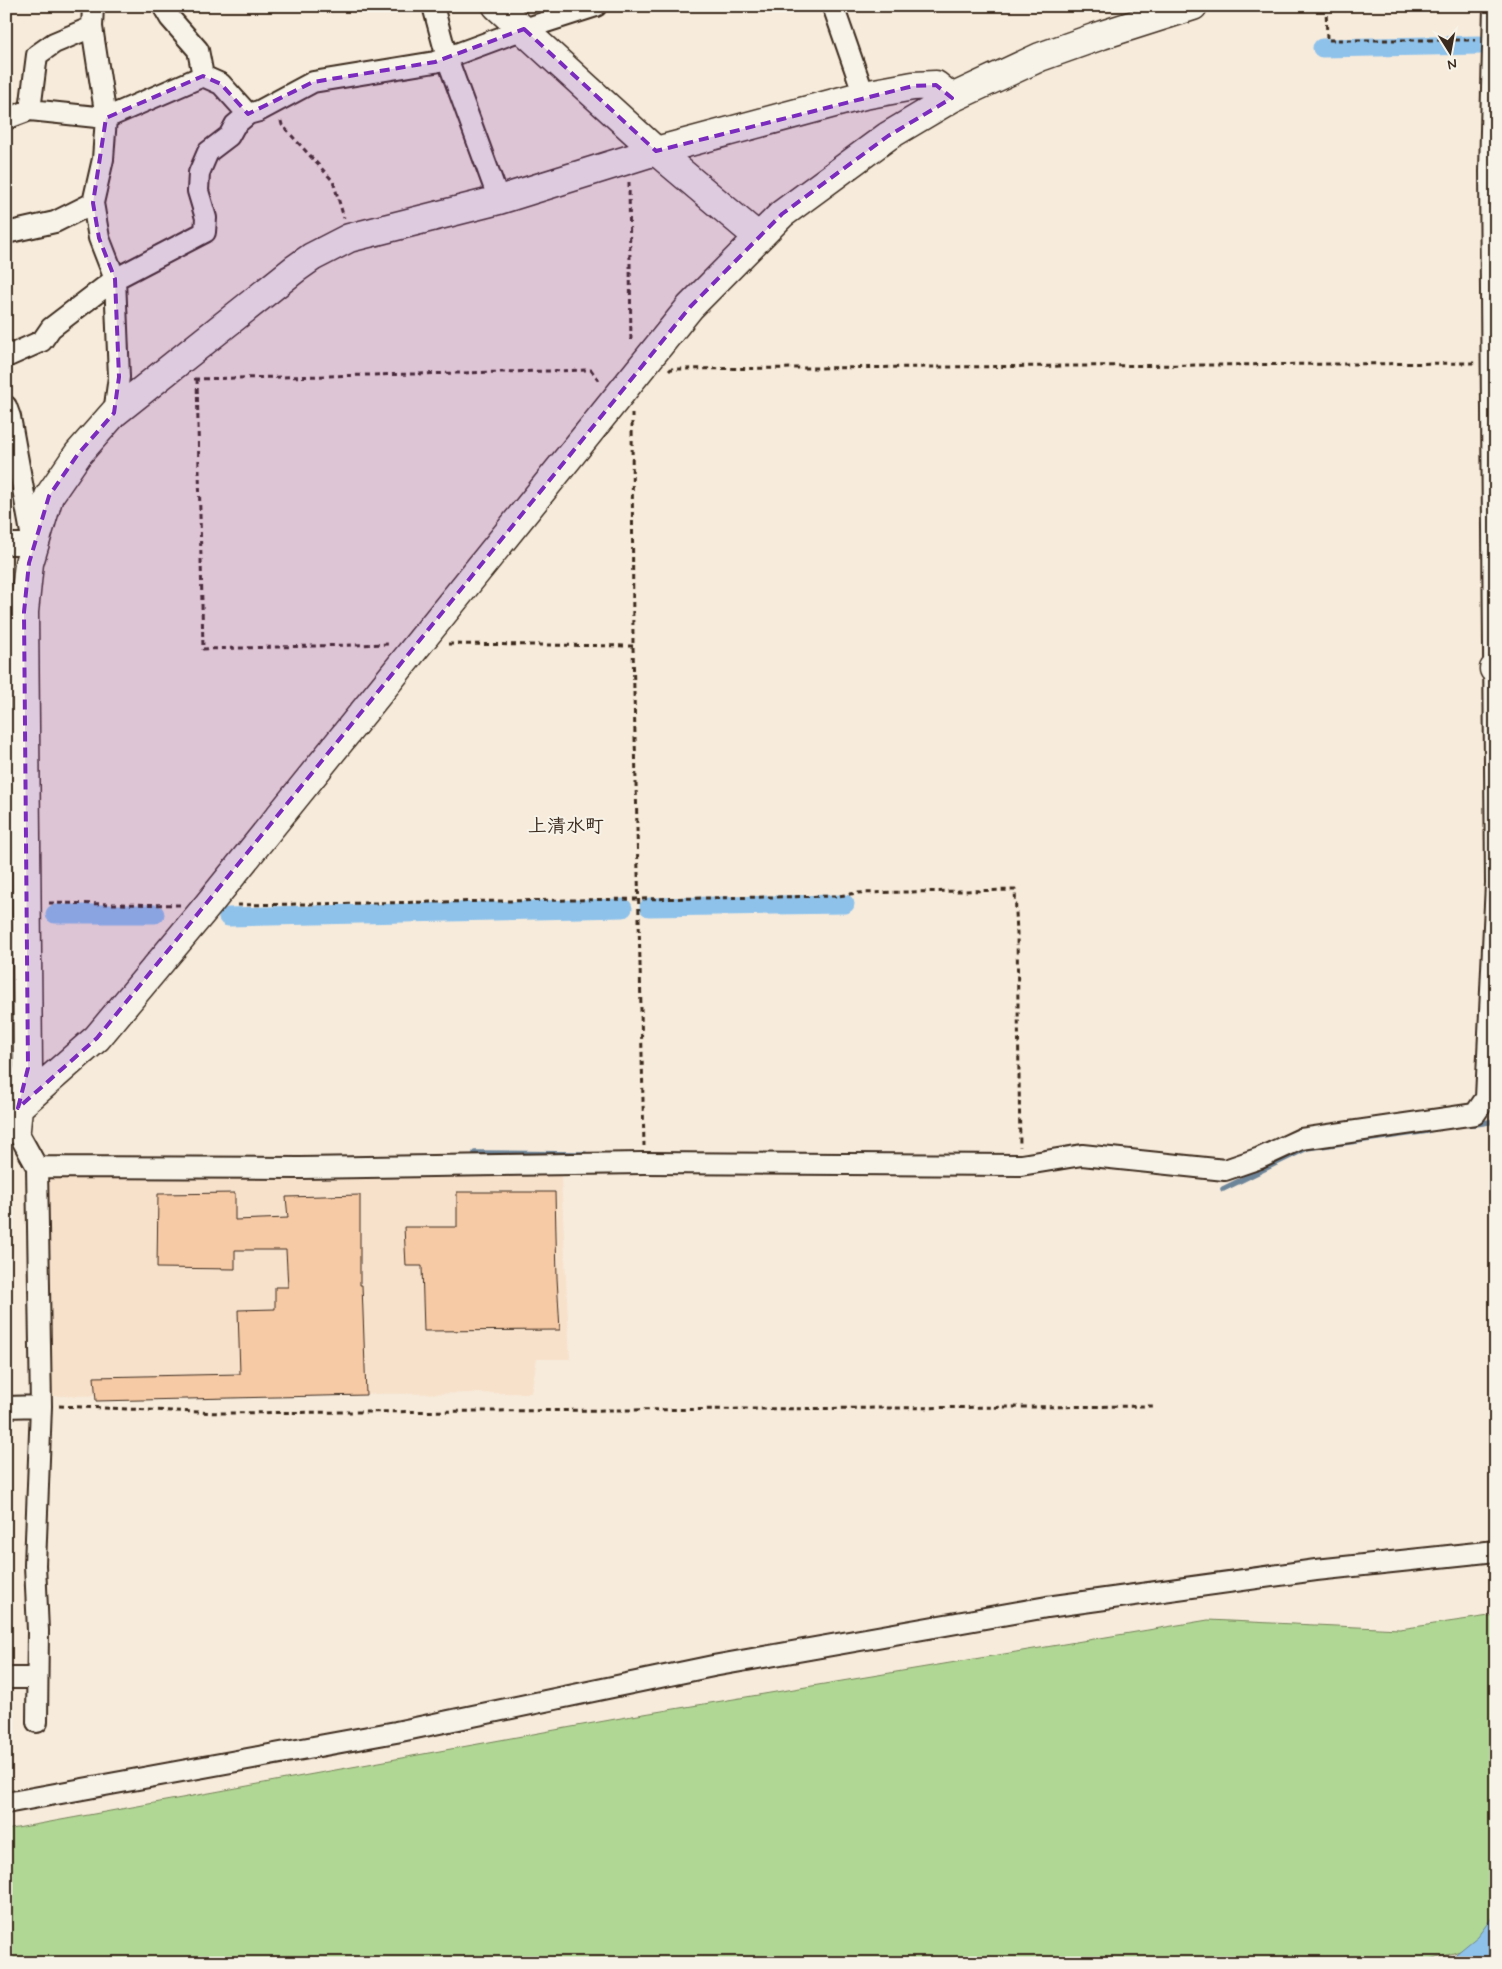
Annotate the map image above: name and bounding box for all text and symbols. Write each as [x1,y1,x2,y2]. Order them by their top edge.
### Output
north arrow [1424,28,1474,78]
text: N [1446,54,1459,74]
district label: 上清水町 [528,814,604,839]

